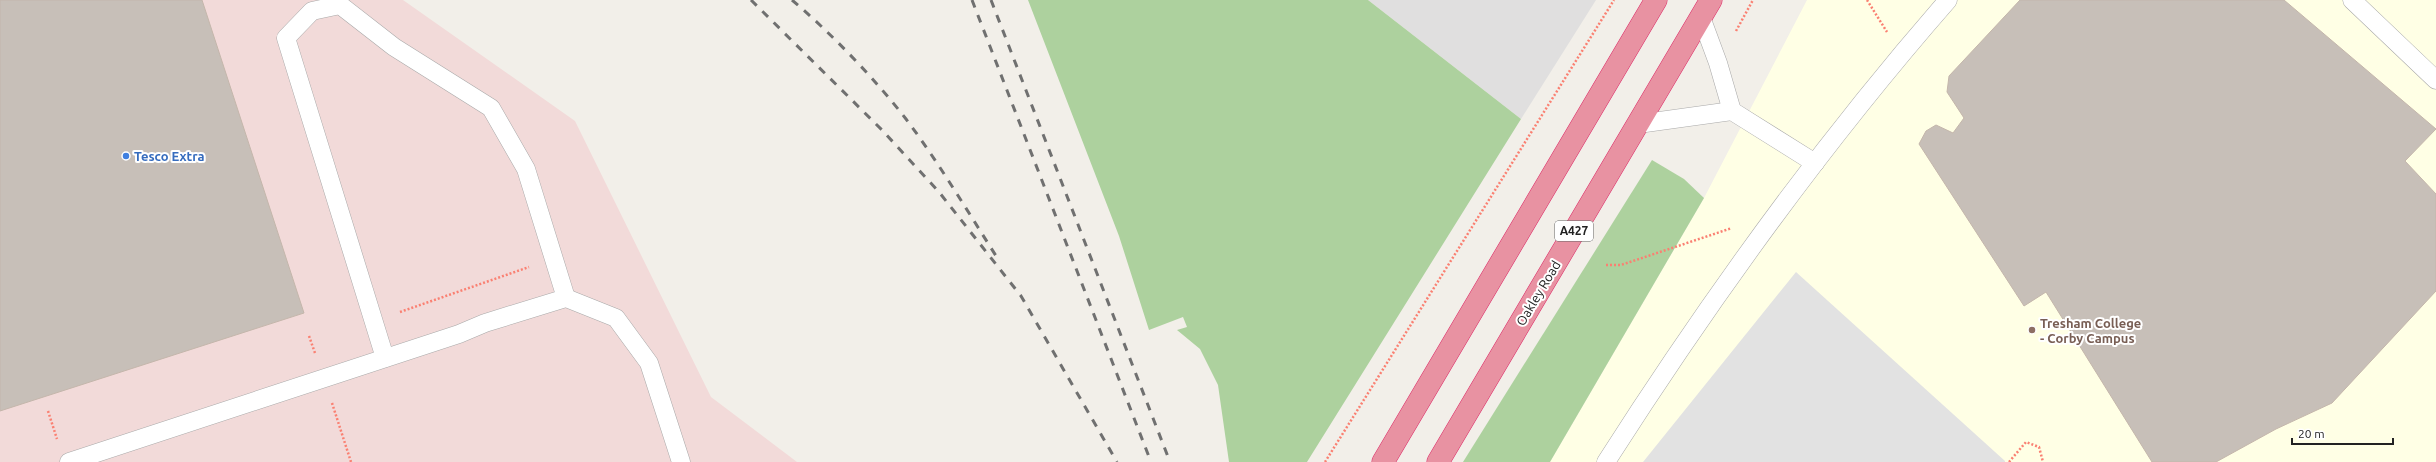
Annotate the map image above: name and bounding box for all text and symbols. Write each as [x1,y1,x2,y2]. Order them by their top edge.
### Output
place label: Tesco Extra [134,149,205,163]
marker: Tesco Extra [121,151,131,161]
road number: A427 [1555,221,1593,241]
street label: Oakley Road [1513,258,1563,328]
place label: Tresham College - Corby Campus [2040,316,2141,345]
marker: Tresham College - Corby Campus [2027,325,2037,335]
scale bar [2292,420,2393,446]
text: 20 m [2298,427,2325,440]

